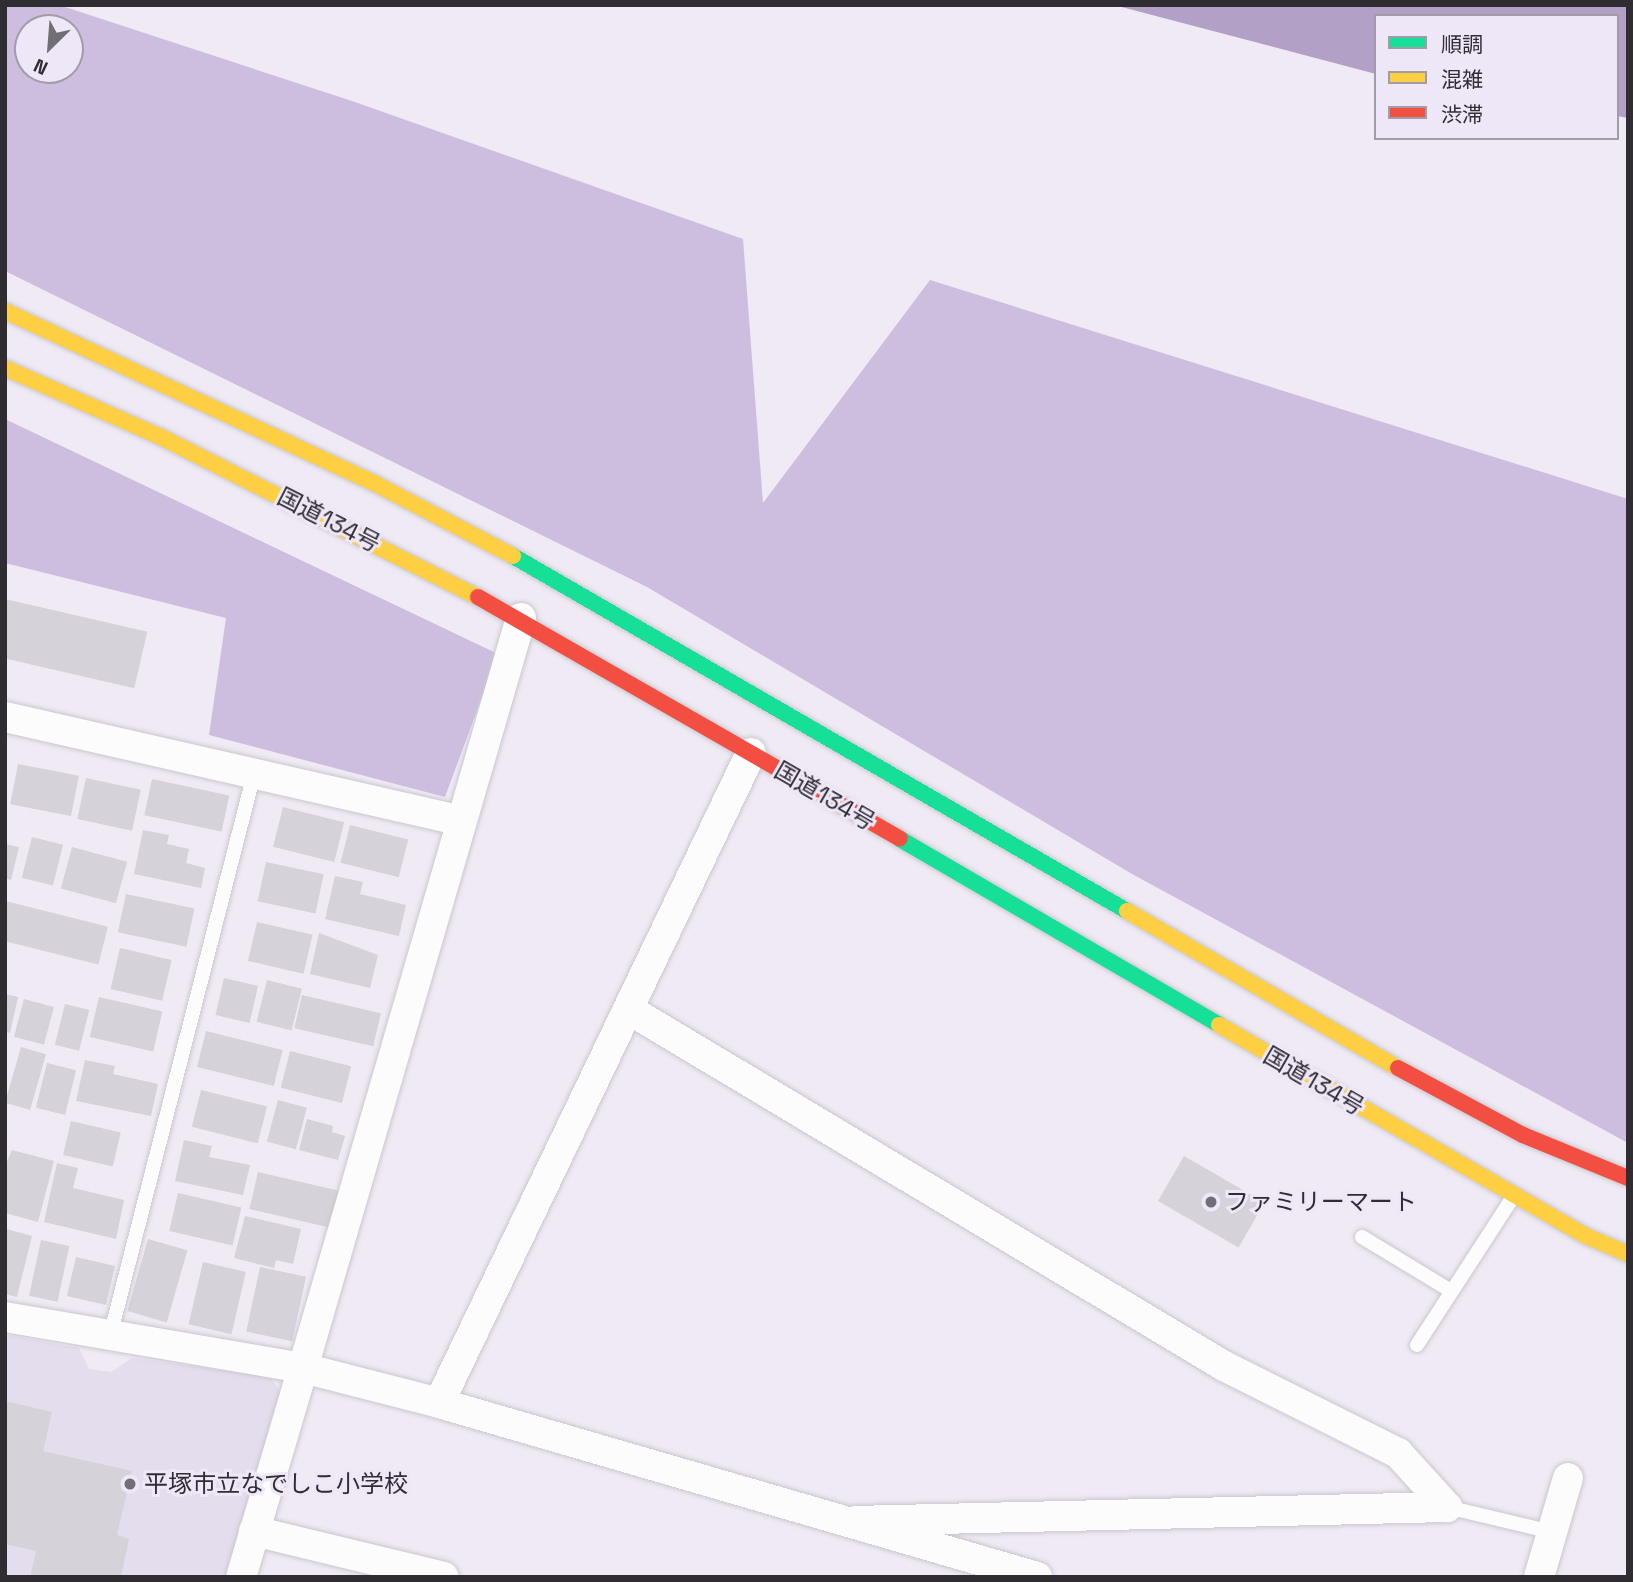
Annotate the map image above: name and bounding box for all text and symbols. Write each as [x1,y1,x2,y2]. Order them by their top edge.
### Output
north arrow [14,14,84,84]
legend [1374,14,1619,140]
text: 順調 [1441,31,1483,58]
text: N [30,53,52,81]
text: 混雑 [1441,66,1483,93]
text: 渋滞 [1441,101,1483,128]
street label: 国道134号 [273,482,385,558]
street label: 国道134号 [770,756,880,836]
street label: 国道134号 [1259,1041,1369,1121]
place label: ファミリーマート [1225,1188,1417,1216]
marker: ファミリーマート [1203,1194,1219,1210]
place label: 平塚市立なでしこ小学校 [144,1470,408,1498]
marker: 平塚市立なでしこ小学校 [122,1476,138,1492]

